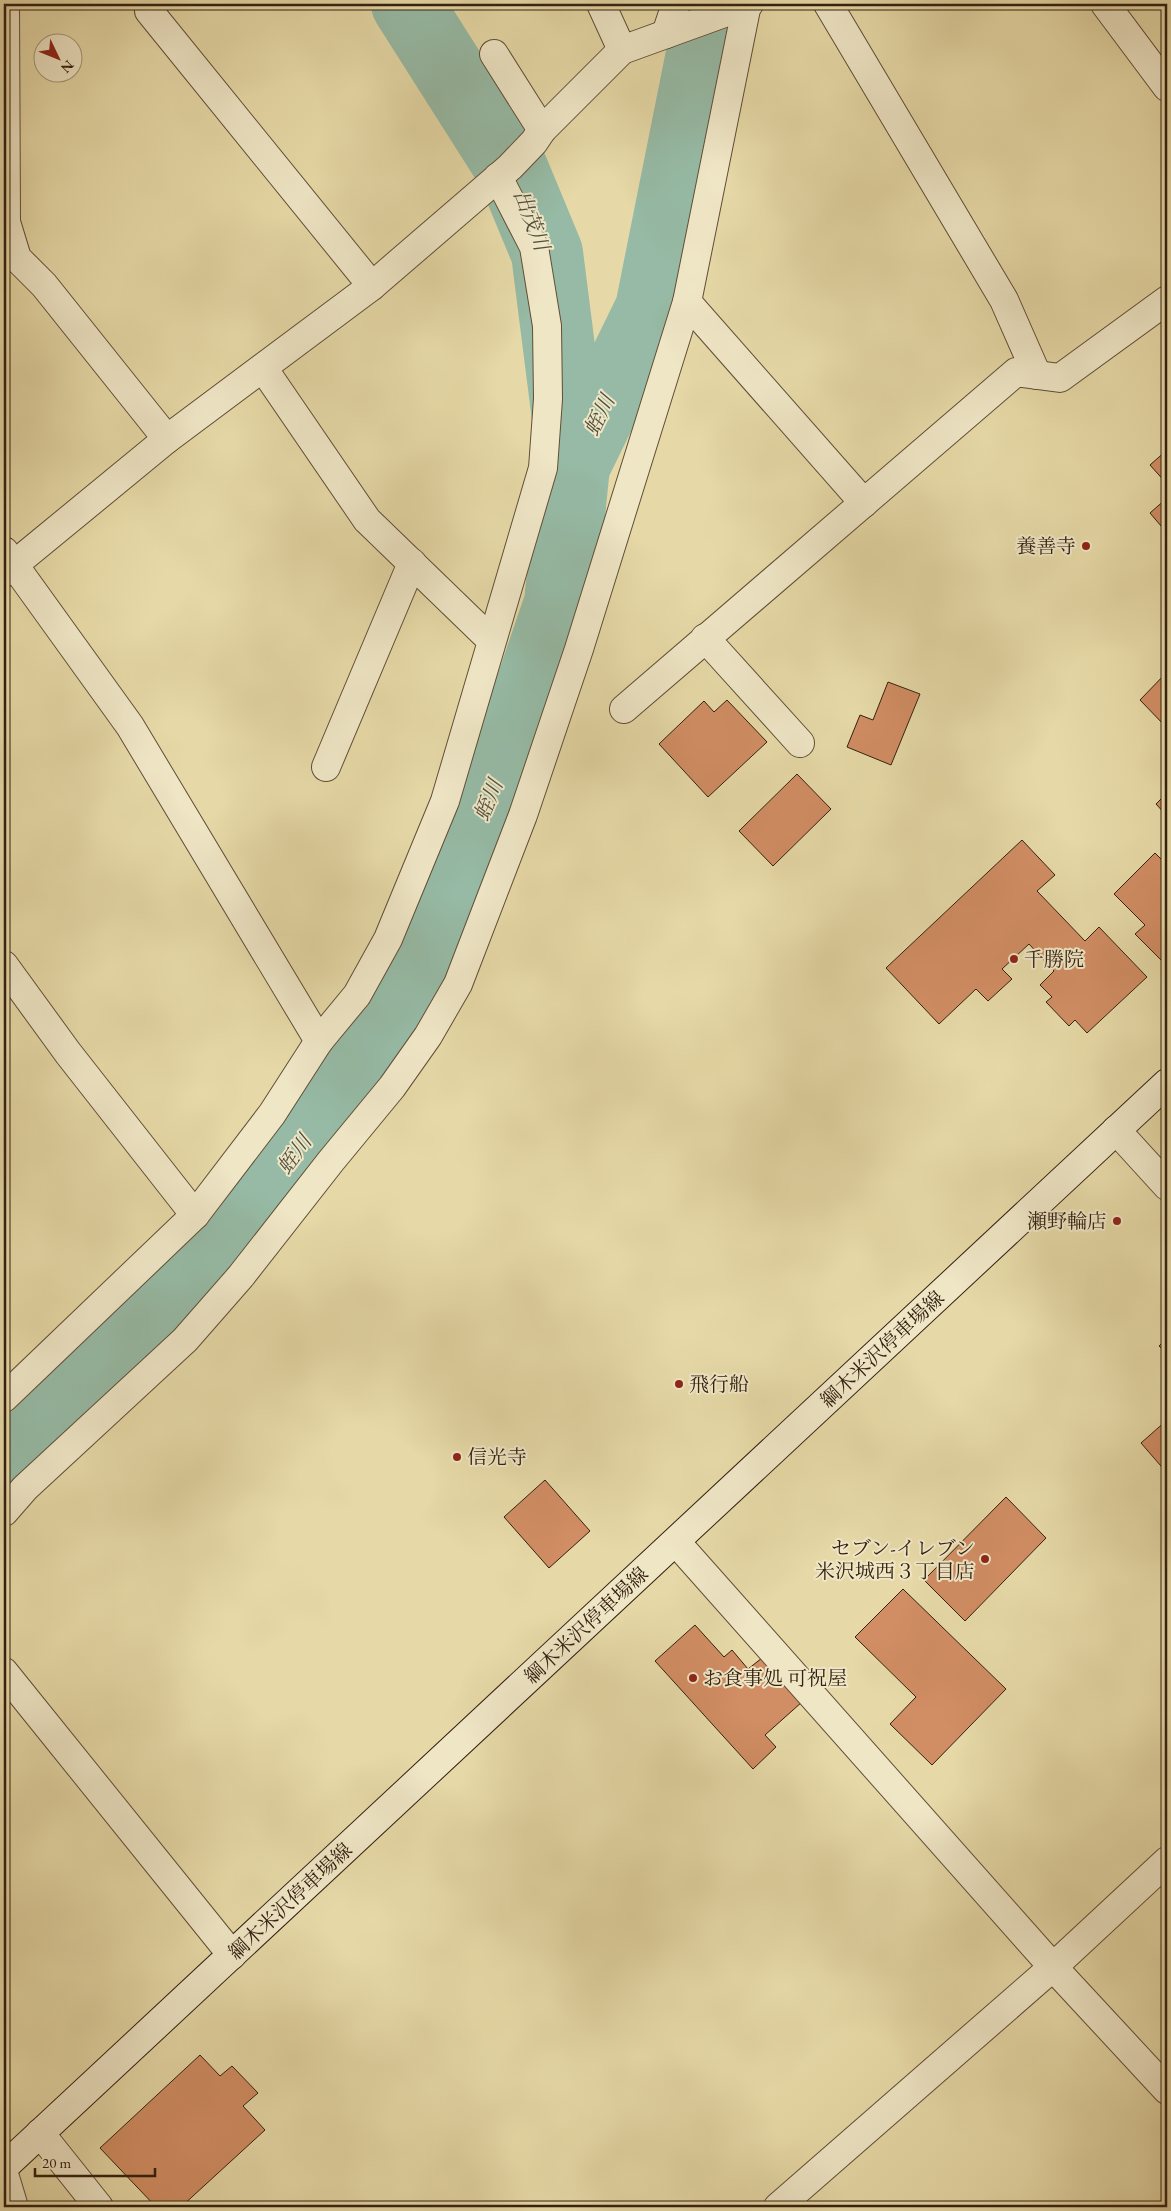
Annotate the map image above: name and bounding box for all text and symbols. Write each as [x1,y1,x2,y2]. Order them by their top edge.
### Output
north arrow [32,32,82,82]
text: N [57,57,78,78]
water label: 出茂川 [508,186,557,256]
water label: 蛭川 [578,388,621,440]
place label: 養善寺 [1016,533,1076,559]
marker: 養善寺 [1080,540,1092,552]
water label: 蛭川 [468,774,509,825]
place label: 千勝院 [1024,946,1084,972]
marker: 千勝院 [1008,953,1020,965]
water label: 蛭川 [271,1127,318,1179]
place label: 瀬野輪店 [1027,1208,1107,1234]
marker: 瀬野輪店 [1111,1215,1123,1227]
street label: 綱木米沢停車場線 [815,1285,949,1413]
place label: 飛行船 [689,1371,749,1397]
marker: 飛行船 [673,1378,685,1390]
place label: 信光寺 [467,1444,527,1470]
marker: 信光寺 [451,1451,463,1463]
place label: セブン-イレブン 米沢城西３丁目店 [815,1535,975,1584]
marker: セブン-イレブン 米沢城西３丁目店 [979,1553,991,1565]
street label: 綱木米沢停車場線 [519,1561,653,1689]
place label: お食事処 可祝屋 [703,1665,847,1691]
marker: お食事処 可祝屋 [687,1672,699,1684]
street label: 綱木米沢停車場線 [223,1837,357,1965]
scale bar [35,2146,155,2178]
text: 20 m [42,2153,71,2172]

